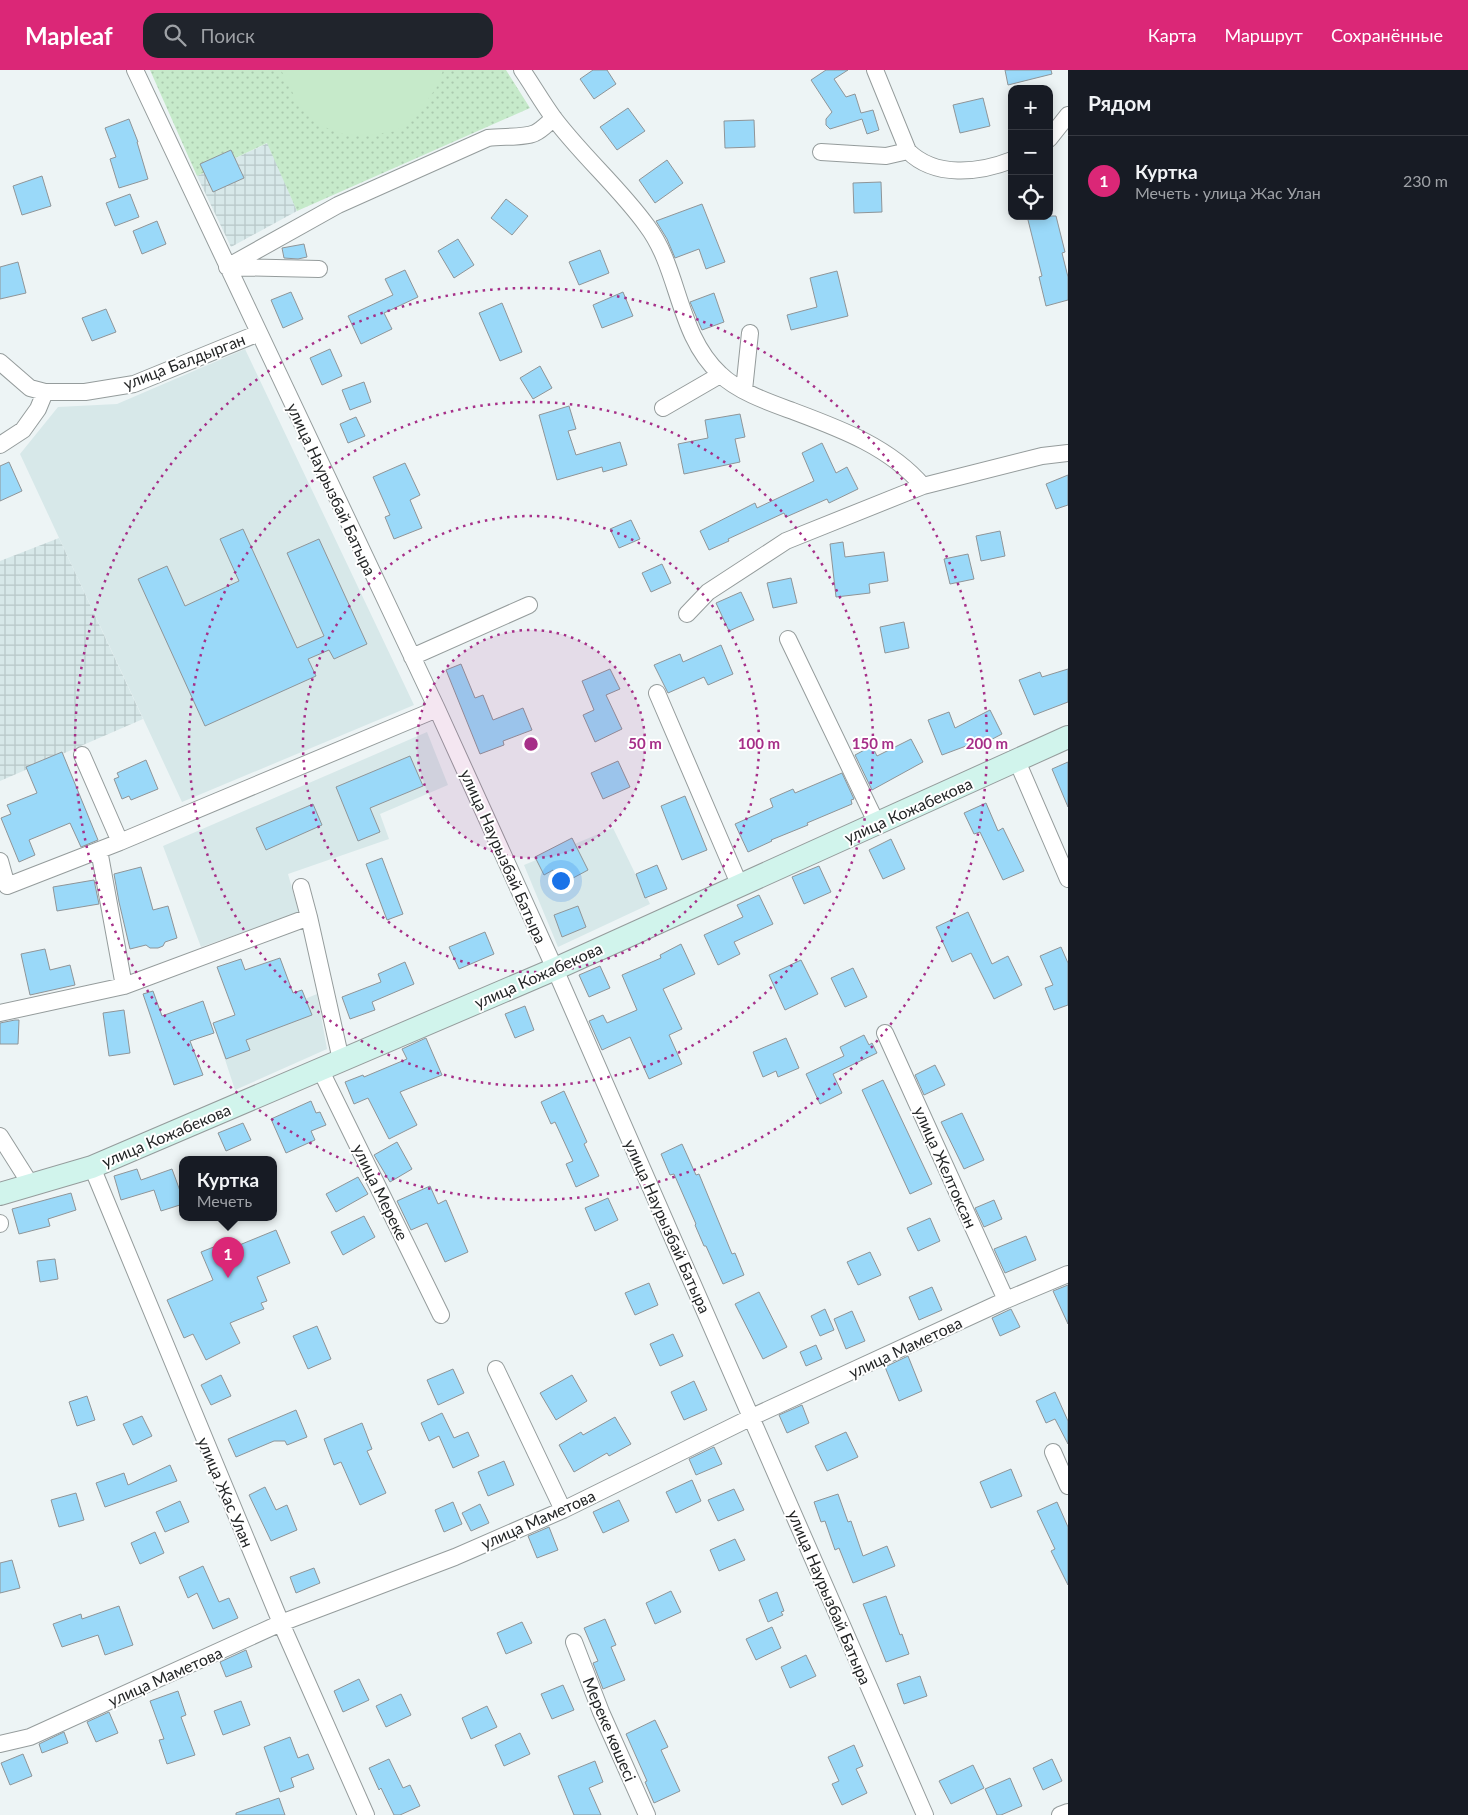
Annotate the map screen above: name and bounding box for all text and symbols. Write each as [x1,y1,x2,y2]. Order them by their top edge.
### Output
search box [143,13,493,58]
text: Mapleaf [25,21,113,50]
icon: search [161,21,189,49]
text: Поиск [201,24,255,47]
text: Карта [1148,24,1196,46]
text: Маршрут [1224,24,1303,46]
text: Сохранённые [1331,24,1443,46]
map controls [1008,85,1053,220]
button: + [1008,85,1053,130]
text: Рядом [1088,90,1151,115]
button: − [1008,130,1053,175]
text: Куртка [1135,160,1198,183]
text: 1 [1099,171,1109,190]
text: 230 m [1403,171,1448,190]
button: locate [1008,175,1053,220]
text: Мечеть · улица Жас Улан [1135,183,1321,202]
street label: улица Балдырган [120,329,248,393]
street label: улица Наурызбай Батыра [284,400,380,578]
text: 50 m [628,734,662,752]
text: 100 m [738,734,780,752]
text: 150 m [852,734,894,752]
text: 200 m [966,734,1008,752]
centre of rings [522,735,540,753]
street label: улица Наурызбай Батыра [457,766,551,946]
street label: улица Кожабекова [841,773,975,847]
your location [548,868,574,894]
street label: улица Кожабекова [471,938,605,1012]
street label: улица Кожабекова [99,1099,233,1171]
street label: улица Желтоксан [911,1103,981,1231]
street label: улица Наурызбай Батыра [621,1136,715,1316]
street label: улица Мереке [350,1141,412,1243]
popup [179,1156,277,1221]
text: Куртка [197,1168,259,1191]
text: Мечеть [197,1191,252,1210]
pin: 1 [212,1237,244,1278]
street label: улица Маметова [845,1312,965,1382]
street label: улица Жас Улан [194,1434,258,1550]
street label: улица Маметова [478,1485,598,1553]
street label: улица Наурызбай Батыра [784,1507,876,1687]
street label: улица Маметова [105,1642,225,1710]
street label: Мереке көшесі [580,1674,640,1784]

